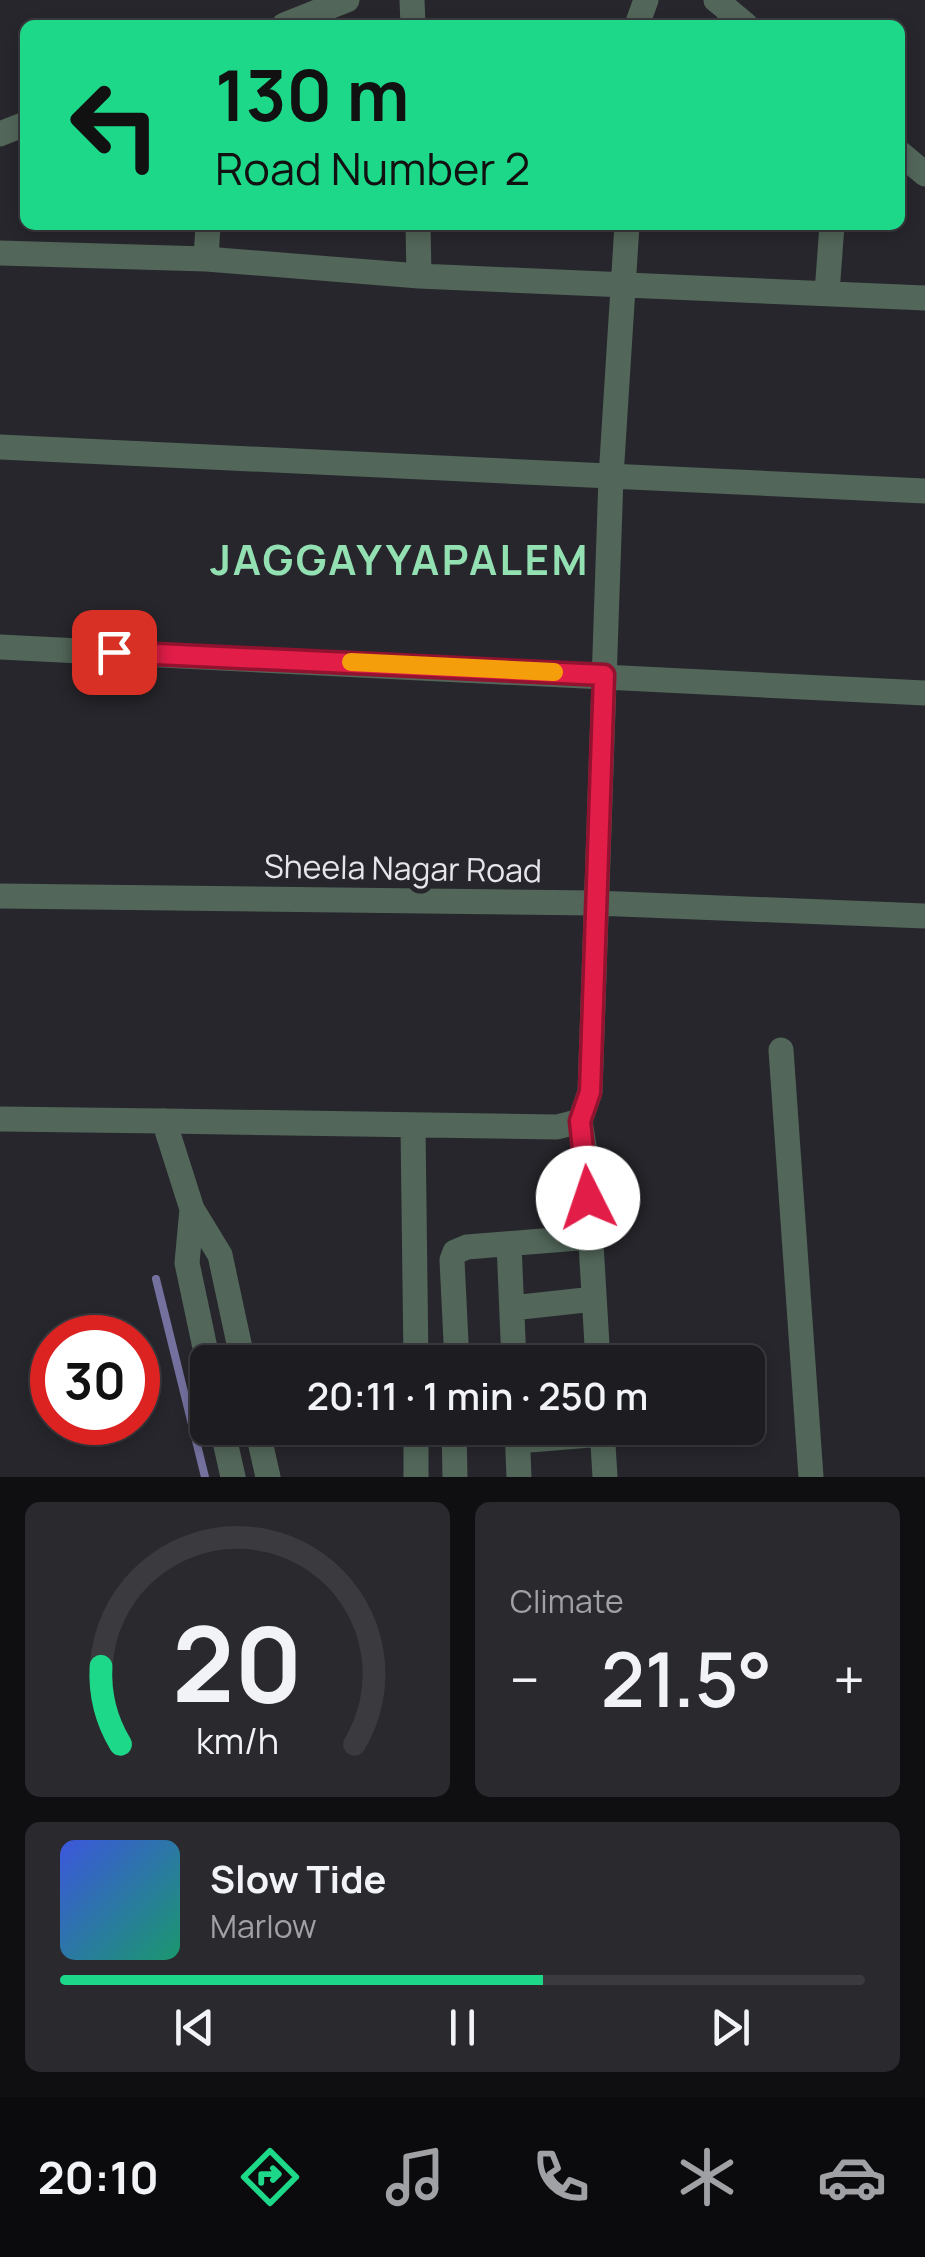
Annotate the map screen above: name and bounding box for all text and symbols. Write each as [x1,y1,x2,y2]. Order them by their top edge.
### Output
text: 130 m [215,46,409,142]
icon: left [50,60,180,190]
text: Road Number 2 [215,137,530,199]
district label: JAGGAYYAPALEM [210,530,590,588]
pin [72,610,157,695]
icon: arrive [87,625,142,680]
street label: Sheela Nagar Road [264,844,542,892]
position arrow [536,1146,640,1250]
speed limit sign: 30 [30,1315,160,1445]
text: 20:11 · 1 min · 250 m [307,1369,648,1421]
text: Climate [510,1579,624,1623]
text: 20 [172,1591,303,1733]
text: 21.5° [601,1627,772,1730]
text: − [510,1641,540,1717]
text: + [833,1641,865,1717]
text: km/h [196,1716,279,1765]
text: Slow Tide [210,1852,387,1904]
text: Marlow [210,1904,317,1948]
icon: previous [167,2000,222,2055]
icon: pause [435,2000,490,2055]
icon: next [703,2000,758,2055]
icon: directions [235,2142,305,2212]
icon: music [380,2142,450,2212]
icon: phone [526,2142,596,2212]
icon: climate [672,2142,742,2212]
icon: car [817,2142,887,2212]
text: 20:10 [38,2146,159,2208]

